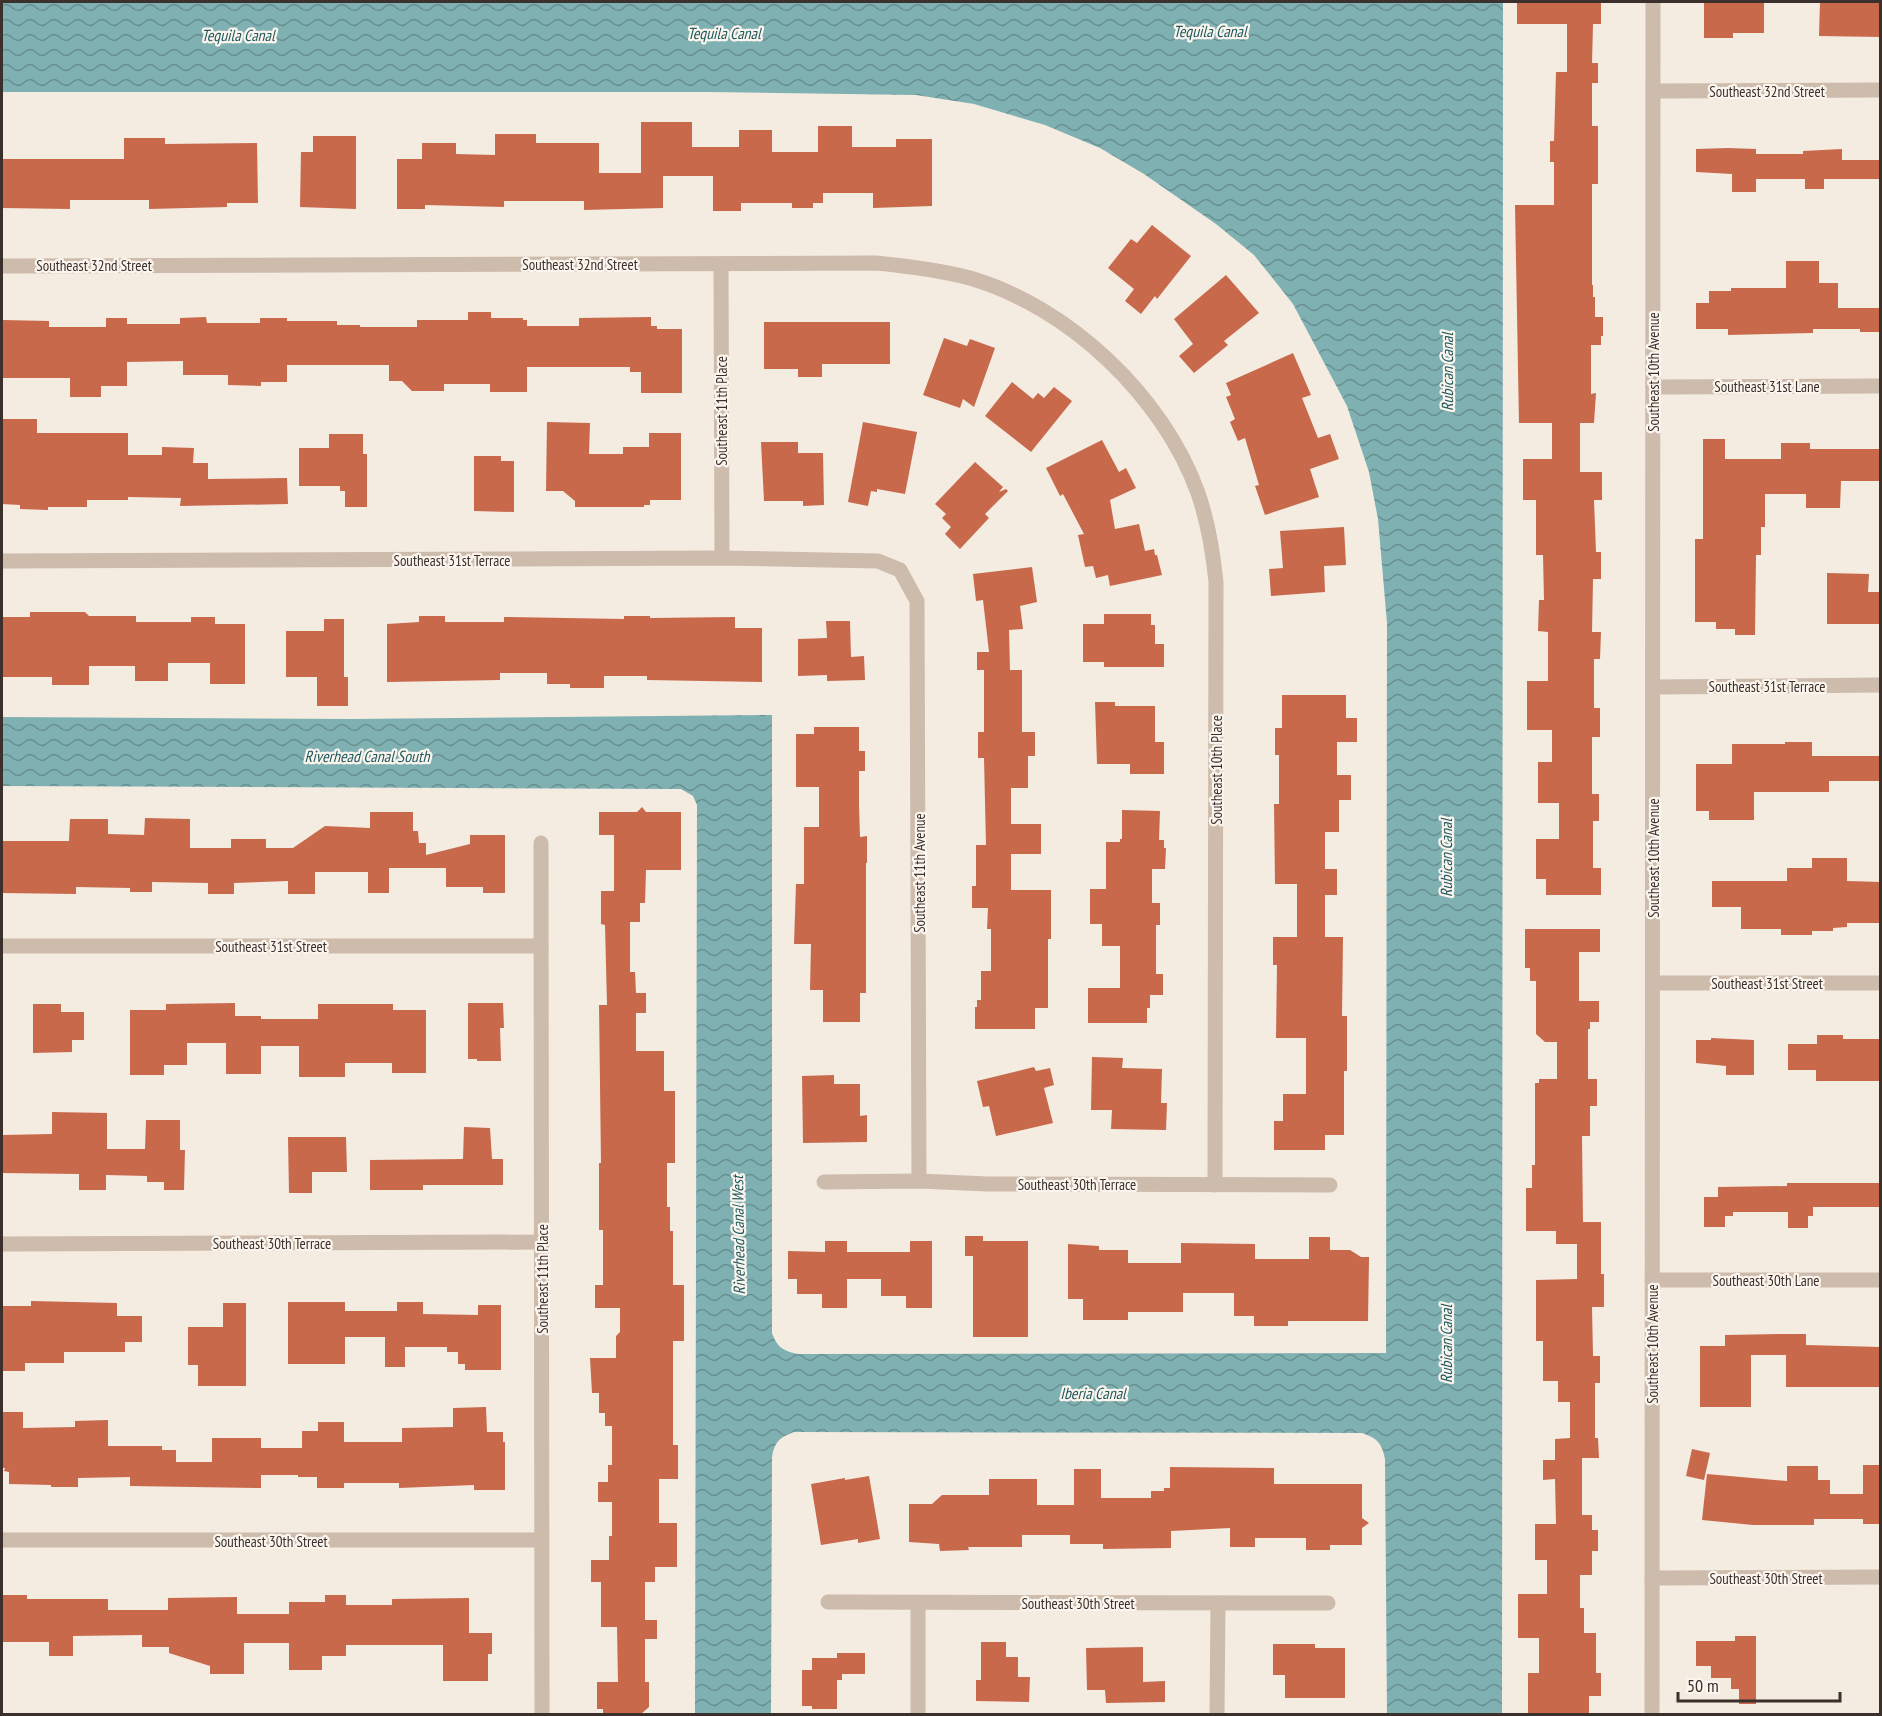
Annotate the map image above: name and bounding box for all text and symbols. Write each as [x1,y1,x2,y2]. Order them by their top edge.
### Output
water label: Tequila Canal [1173,21,1248,41]
water label: Tequila Canal [687,23,762,43]
water label: Tequila Canal [201,25,276,45]
street label: Southeast 32nd Street [1709,82,1825,101]
street label: Southeast 32nd Street [522,255,638,274]
street label: Southeast 32nd Street [36,256,152,275]
street label: Southeast 10th Avenue [1644,312,1663,432]
water label: Rubican Canal [1437,332,1457,411]
street label: Southeast 11th Place [712,356,731,466]
street label: Southeast 31st Lane [1714,377,1820,396]
street label: Southeast 31st Terrace [393,551,511,570]
street label: Southeast 31st Terrace [1708,677,1826,696]
street label: Southeast 10th Place [1207,715,1226,825]
water label: Riverhead Canal South [305,746,430,766]
street label: Southeast 10th Avenue [1644,798,1663,918]
street label: Southeast 11th Avenue [910,813,929,933]
water label: Rubican Canal [1436,818,1456,897]
street label: Southeast 31st Street [215,937,327,956]
street label: Southeast 31st Street [1711,974,1823,993]
water label: Riverhead Canal West [727,1174,749,1295]
street label: Southeast 30th Terrace [1018,1175,1136,1194]
street label: Southeast 11th Place [533,1224,552,1334]
street label: Southeast 30th Terrace [213,1234,331,1253]
street label: Southeast 30th Lane [1713,1271,1819,1290]
street label: Southeast 10th Avenue [1643,1284,1662,1404]
water label: Rubican Canal [1436,1304,1456,1383]
water label: Iberia Canal [1060,1383,1127,1403]
street label: Southeast 30th Street [214,1532,328,1551]
street label: Southeast 30th Street [1709,1569,1823,1588]
street label: Southeast 30th Street [1021,1594,1135,1613]
scale bar [1678,1665,1840,1703]
text: 50 m [1687,1674,1719,1697]

